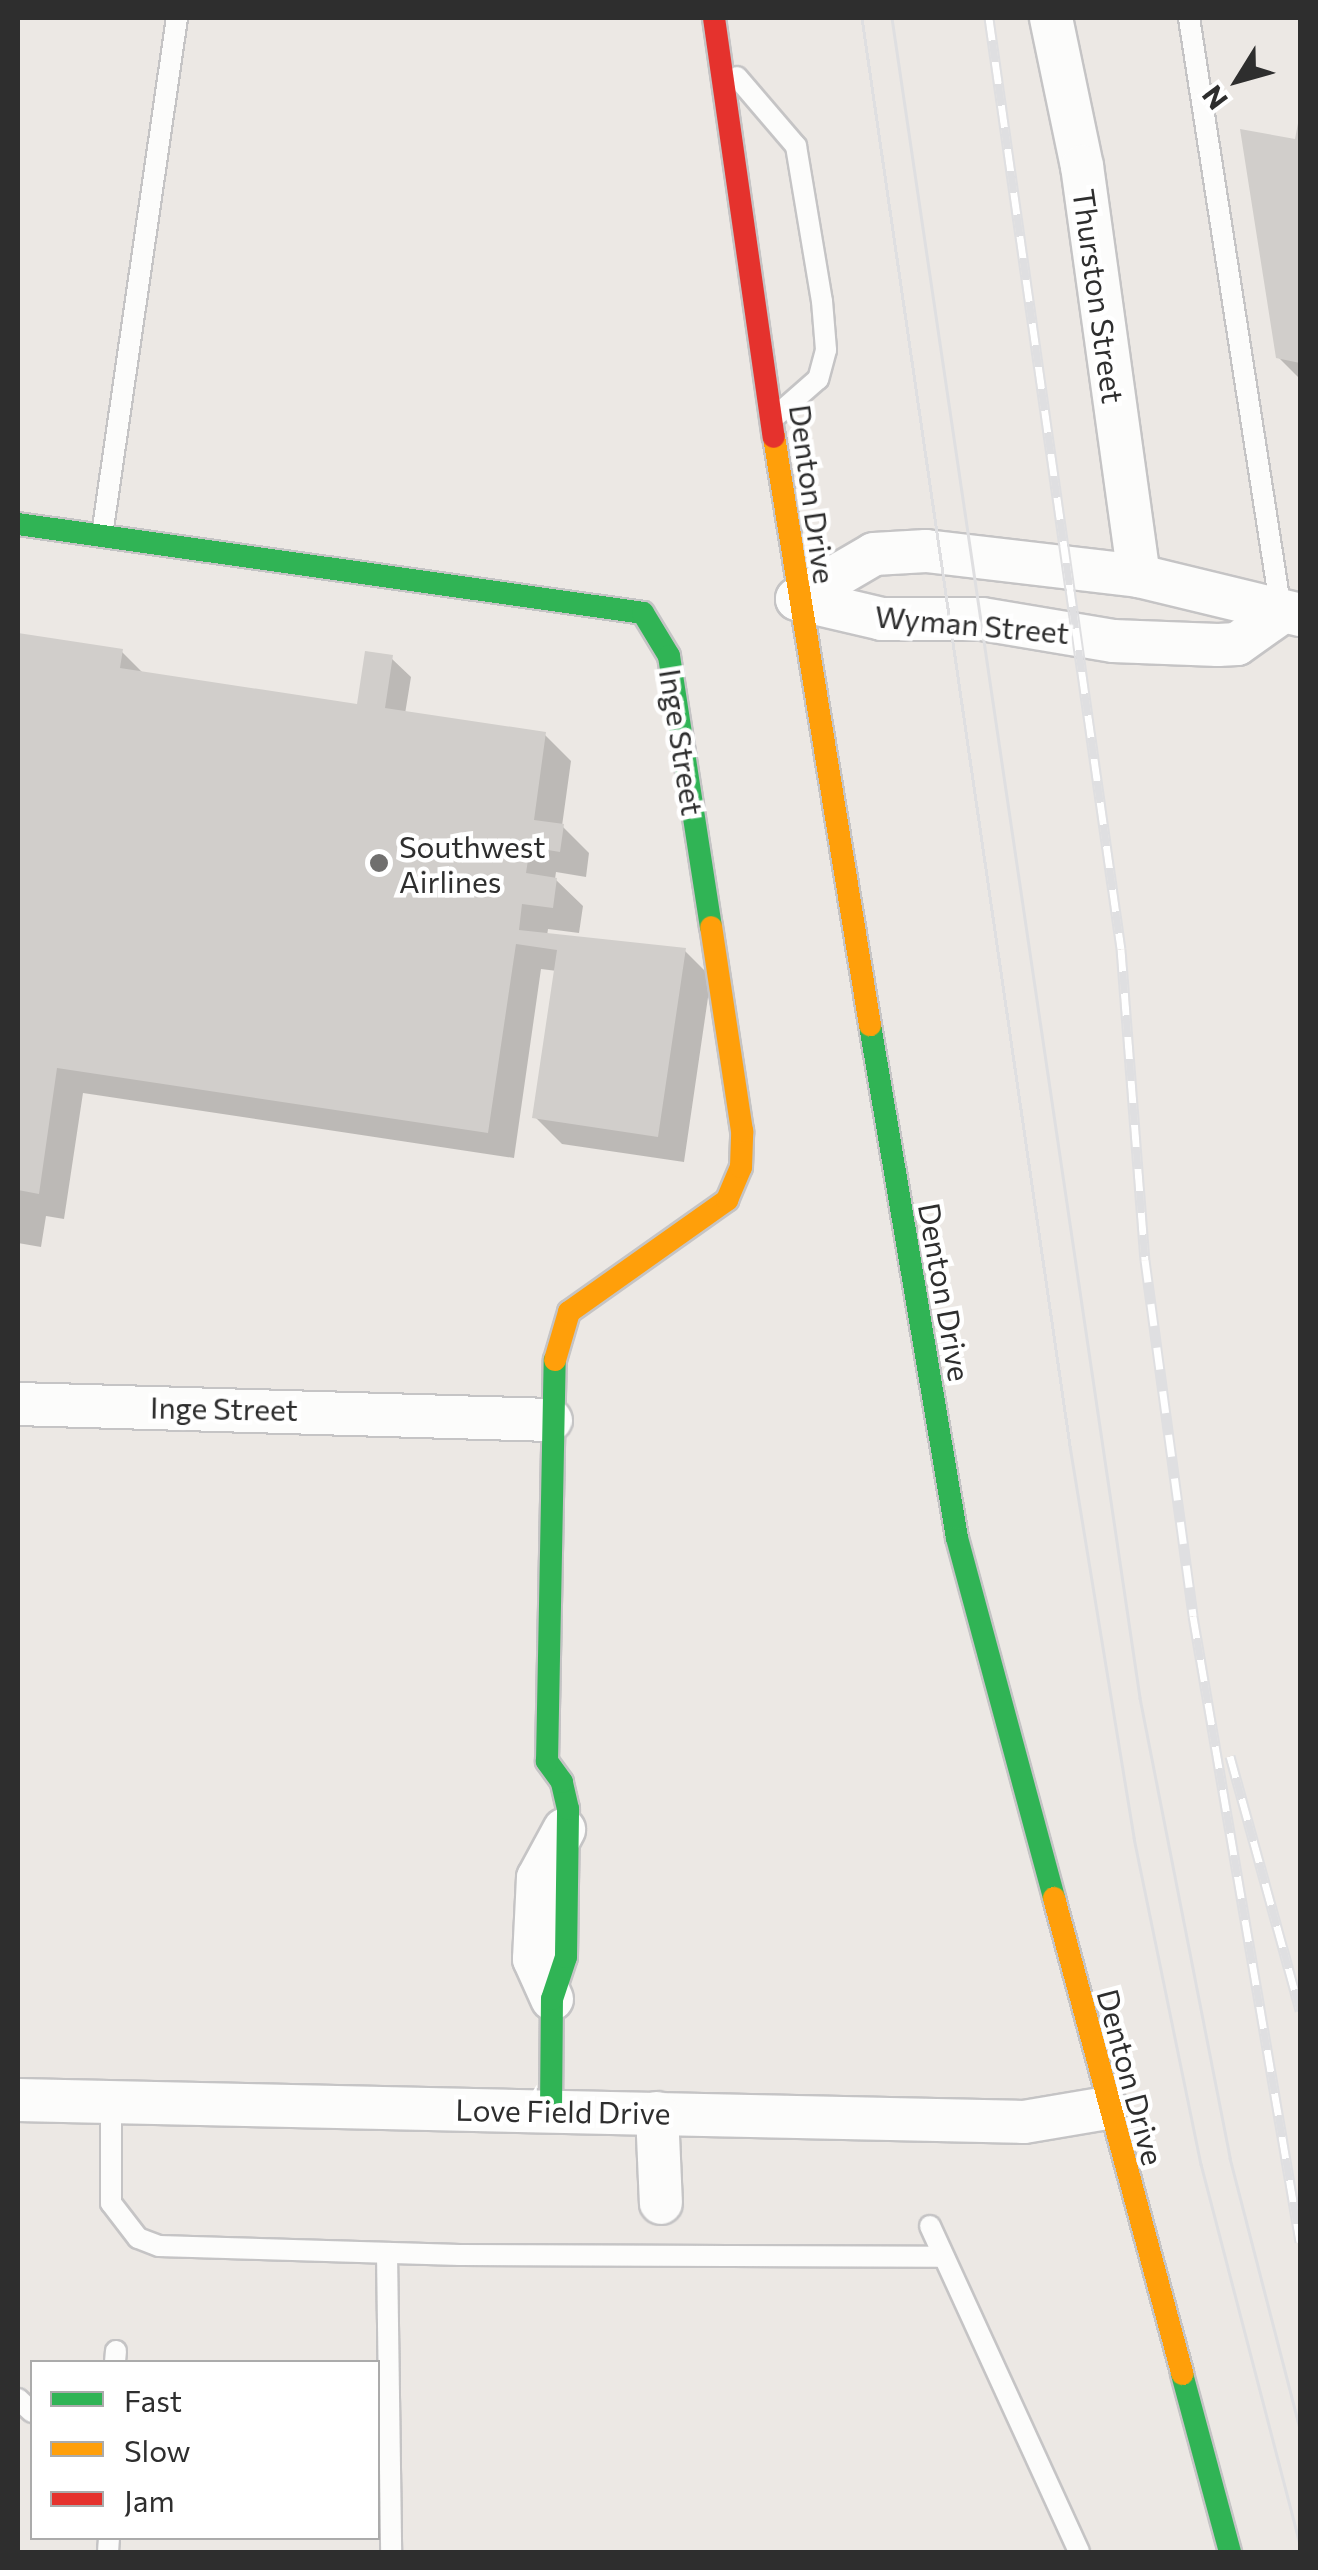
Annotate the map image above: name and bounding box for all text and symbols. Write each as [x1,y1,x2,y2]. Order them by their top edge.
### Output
north arrow [1188,30,1288,130]
text: N [1194,79,1234,117]
street label: Thurston Street [1066,187,1132,405]
street label: Denton Drive [783,402,843,586]
street label: Wyman Street [873,598,1071,650]
street label: Inge Street [653,666,711,818]
place label: Southwest Airlines [399,828,546,898]
marker: Southwest Airlines [368,852,390,874]
street label: Denton Drive [912,1200,978,1384]
street label: Inge Street [150,1389,298,1427]
street label: Denton Drive [1090,1985,1172,2169]
street label: Love Field Drive [455,2091,671,2131]
legend [30,2360,380,2540]
text: Fast [124,2381,182,2418]
text: Slow [124,2431,191,2468]
text: Jam [124,2481,175,2518]

